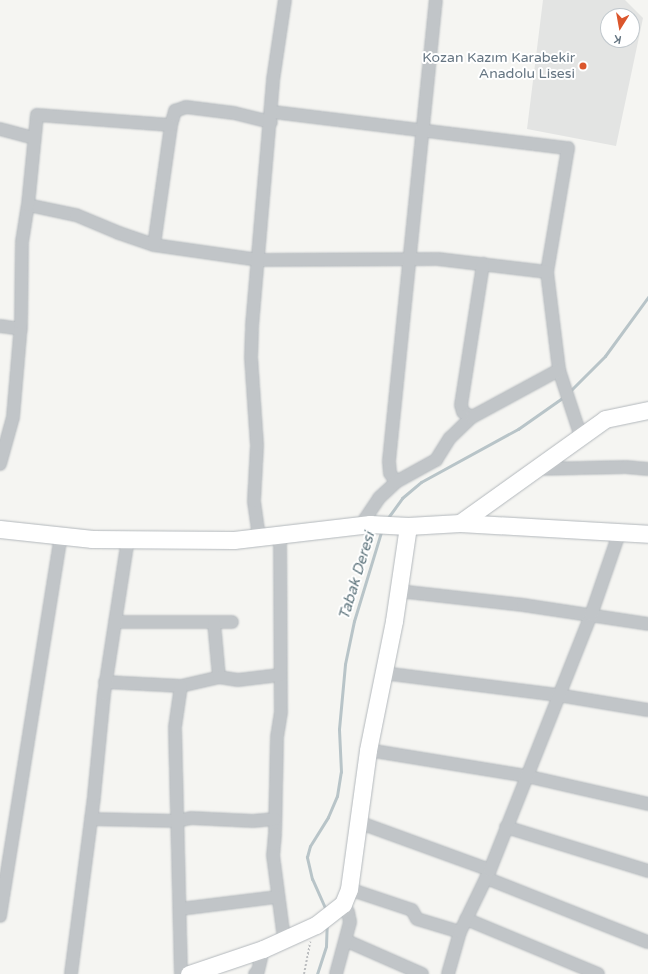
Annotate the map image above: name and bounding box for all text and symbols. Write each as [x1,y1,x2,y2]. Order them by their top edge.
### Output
north arrow [600,8,640,48]
text: K [613,32,623,46]
place label: Kozan Kazım Karabekir Anadolu Lisesi [422,50,575,82]
marker: Kozan Kazım Karabekir Anadolu Lisesi [578,61,588,71]
water label: Tabak Deresi [335,530,379,622]

